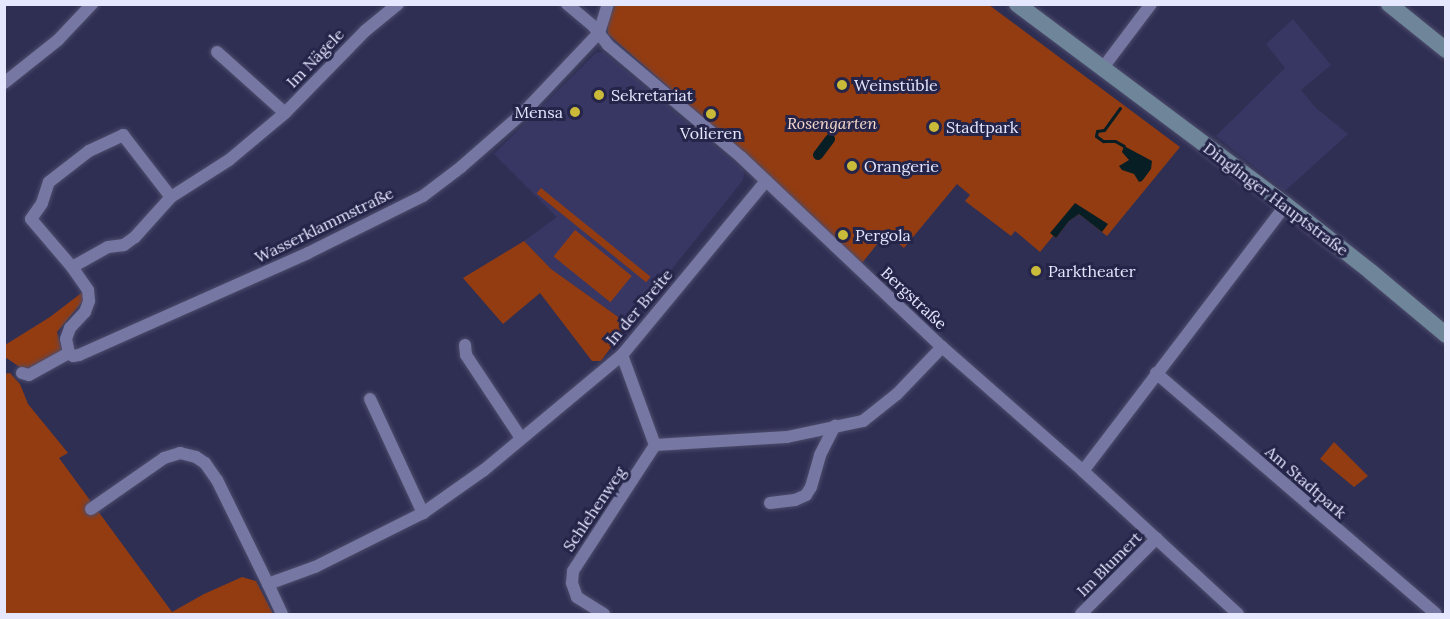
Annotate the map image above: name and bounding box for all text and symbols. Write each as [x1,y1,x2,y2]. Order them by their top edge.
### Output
street label: Im Nägele [282,25,348,91]
place label: Weinstüble [854,75,938,95]
marker: Weinstüble [835,78,849,92]
place label: Sekretariat [611,85,693,105]
marker: Sekretariat [592,88,606,102]
place label: Mensa [514,102,563,122]
marker: Mensa [568,105,582,119]
marker: Volieren [704,107,718,121]
park label: Rosengarten [787,113,877,133]
place label: Stadtpark [946,117,1018,137]
marker: Stadtpark [927,120,941,134]
place label: Volieren [680,123,742,143]
street label: Dinglinger Hauptstraße [1200,138,1352,260]
place label: Orangerie [864,156,939,176]
marker: Orangerie [845,159,859,173]
street label: Wasserklammstraße [252,183,396,267]
place label: Pergola [855,225,911,245]
marker: Pergola [836,228,850,242]
place label: Parktheater [1048,261,1136,281]
street label: Bergstraße [877,263,951,333]
marker: Parktheater [1029,264,1043,278]
street label: In der Breite [602,265,676,349]
street label: Am Stadtpark [1262,442,1350,522]
street label: Schlehenweg [559,463,629,555]
street label: Im Blumert [1073,528,1145,600]

